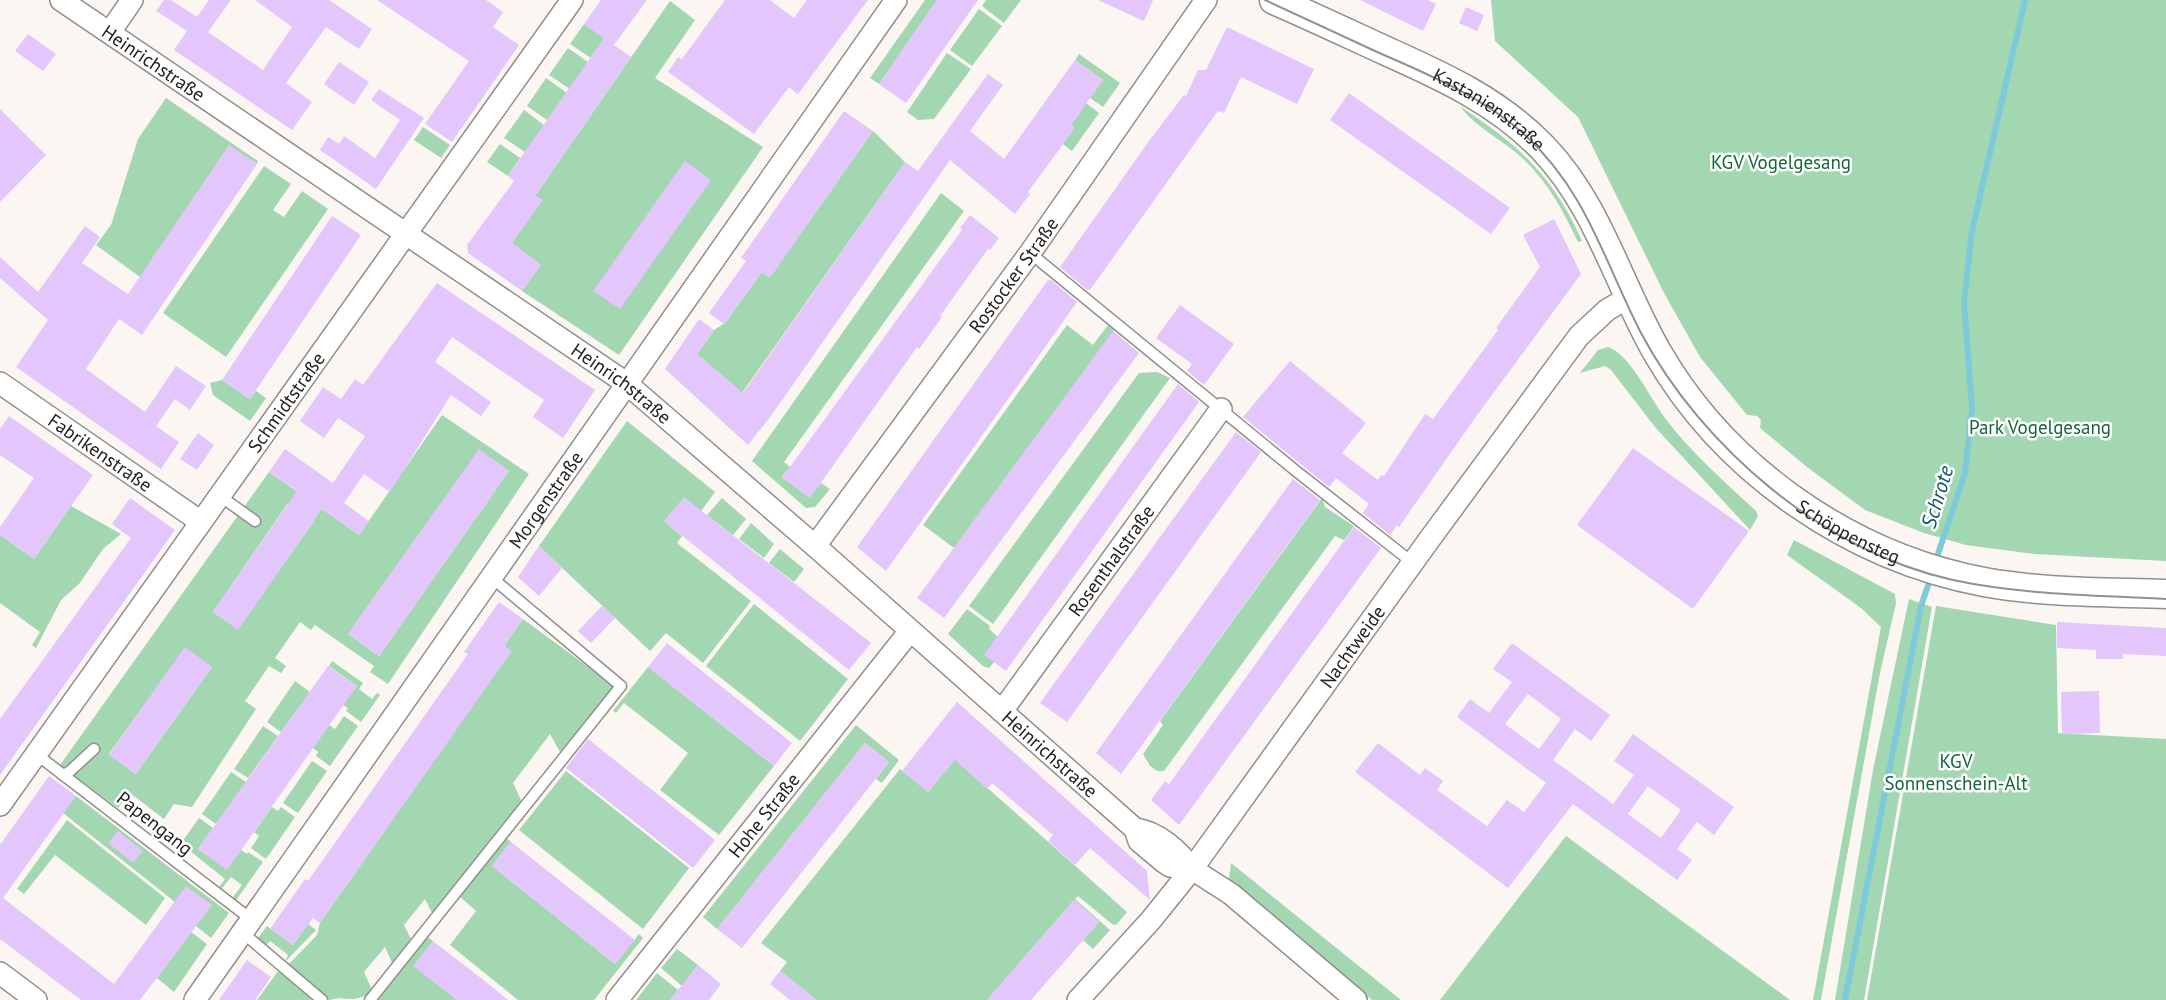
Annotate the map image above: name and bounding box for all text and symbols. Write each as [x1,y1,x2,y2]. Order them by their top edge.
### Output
street label: Heinrichstraße [97,19,210,106]
street label: Kastanienstraße [1429,63,1551,156]
park label: KGV Vogelgesang [1711,150,1851,174]
street label: Rostocker Straße [964,212,1063,337]
street label: Heinrichstraße [567,337,676,429]
street label: Schmidtstraße [242,347,330,457]
street label: Fabrikenstraße [44,408,157,497]
park label: Park Vogelgesang [1969,415,2111,439]
street label: Morgenstraße [503,446,588,553]
water label: Schrote [1915,462,1959,532]
street label: Schöppensteg [1792,494,1903,569]
street label: Rosenthalstraße [1063,500,1160,621]
street label: Nachtweide [1314,600,1390,692]
street label: Heinrichstraße [997,705,1103,803]
park label: KGV Sonnenschein-Alt [1884,749,2028,795]
street label: Hohe Straße [723,768,805,862]
street label: Papengang [112,786,198,860]

